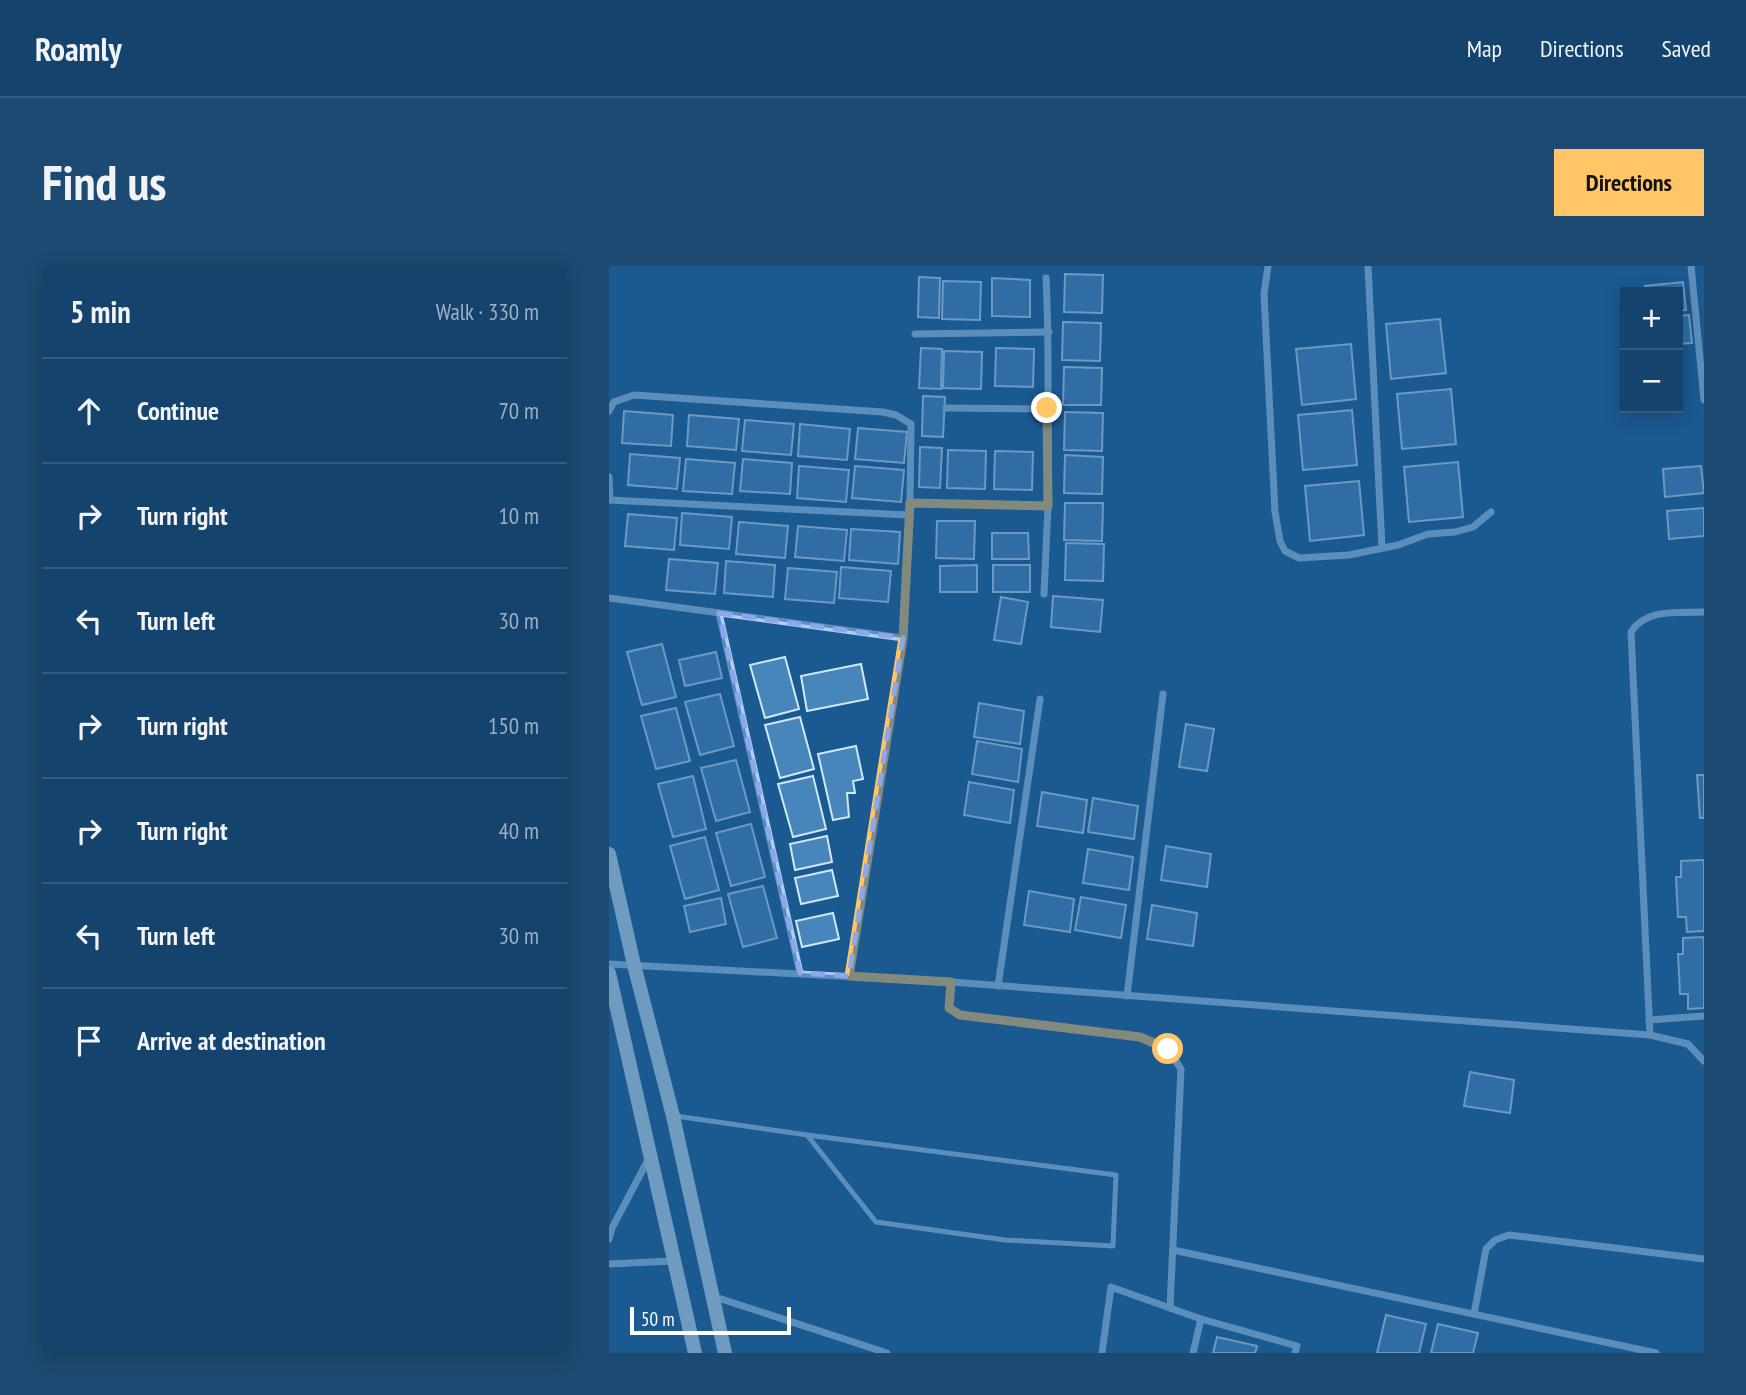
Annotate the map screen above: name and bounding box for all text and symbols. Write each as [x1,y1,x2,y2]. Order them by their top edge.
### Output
text: Roamly [35,27,122,70]
text: Map [1467,33,1502,64]
text: Directions [1540,33,1624,64]
text: Saved [1662,33,1711,64]
button: Directions [1554,149,1704,216]
text: Find us [42,150,166,214]
map controls [1620,287,1683,413]
button: + [1620,287,1683,350]
text: 5 min [70,292,131,331]
text: Walk · 330 m [436,297,539,326]
button: − [1620,350,1683,413]
icon: ahead [70,392,108,430]
route end [1031,392,1062,423]
text: Continue [137,394,219,427]
text: 70 m [498,396,539,425]
icon: right [70,497,108,535]
text: Turn right [137,499,228,532]
text: 10 m [498,501,539,530]
icon: left [70,602,108,640]
text: Turn left [137,604,215,637]
text: 30 m [498,606,539,635]
icon: right [70,707,108,745]
text: Turn right [137,709,228,742]
text: 150 m [488,711,539,740]
icon: right [70,812,108,850]
text: Turn right [137,814,228,847]
text: 40 m [498,816,539,845]
icon: left [70,917,108,955]
text: Turn left [137,919,215,952]
text: 30 m [498,921,539,950]
icon: arrive [70,1022,108,1060]
text: Arrive at destination [137,1024,326,1057]
route start [1152,1033,1183,1064]
scale bar [630,1304,791,1336]
text: 50 m [641,1307,675,1331]

